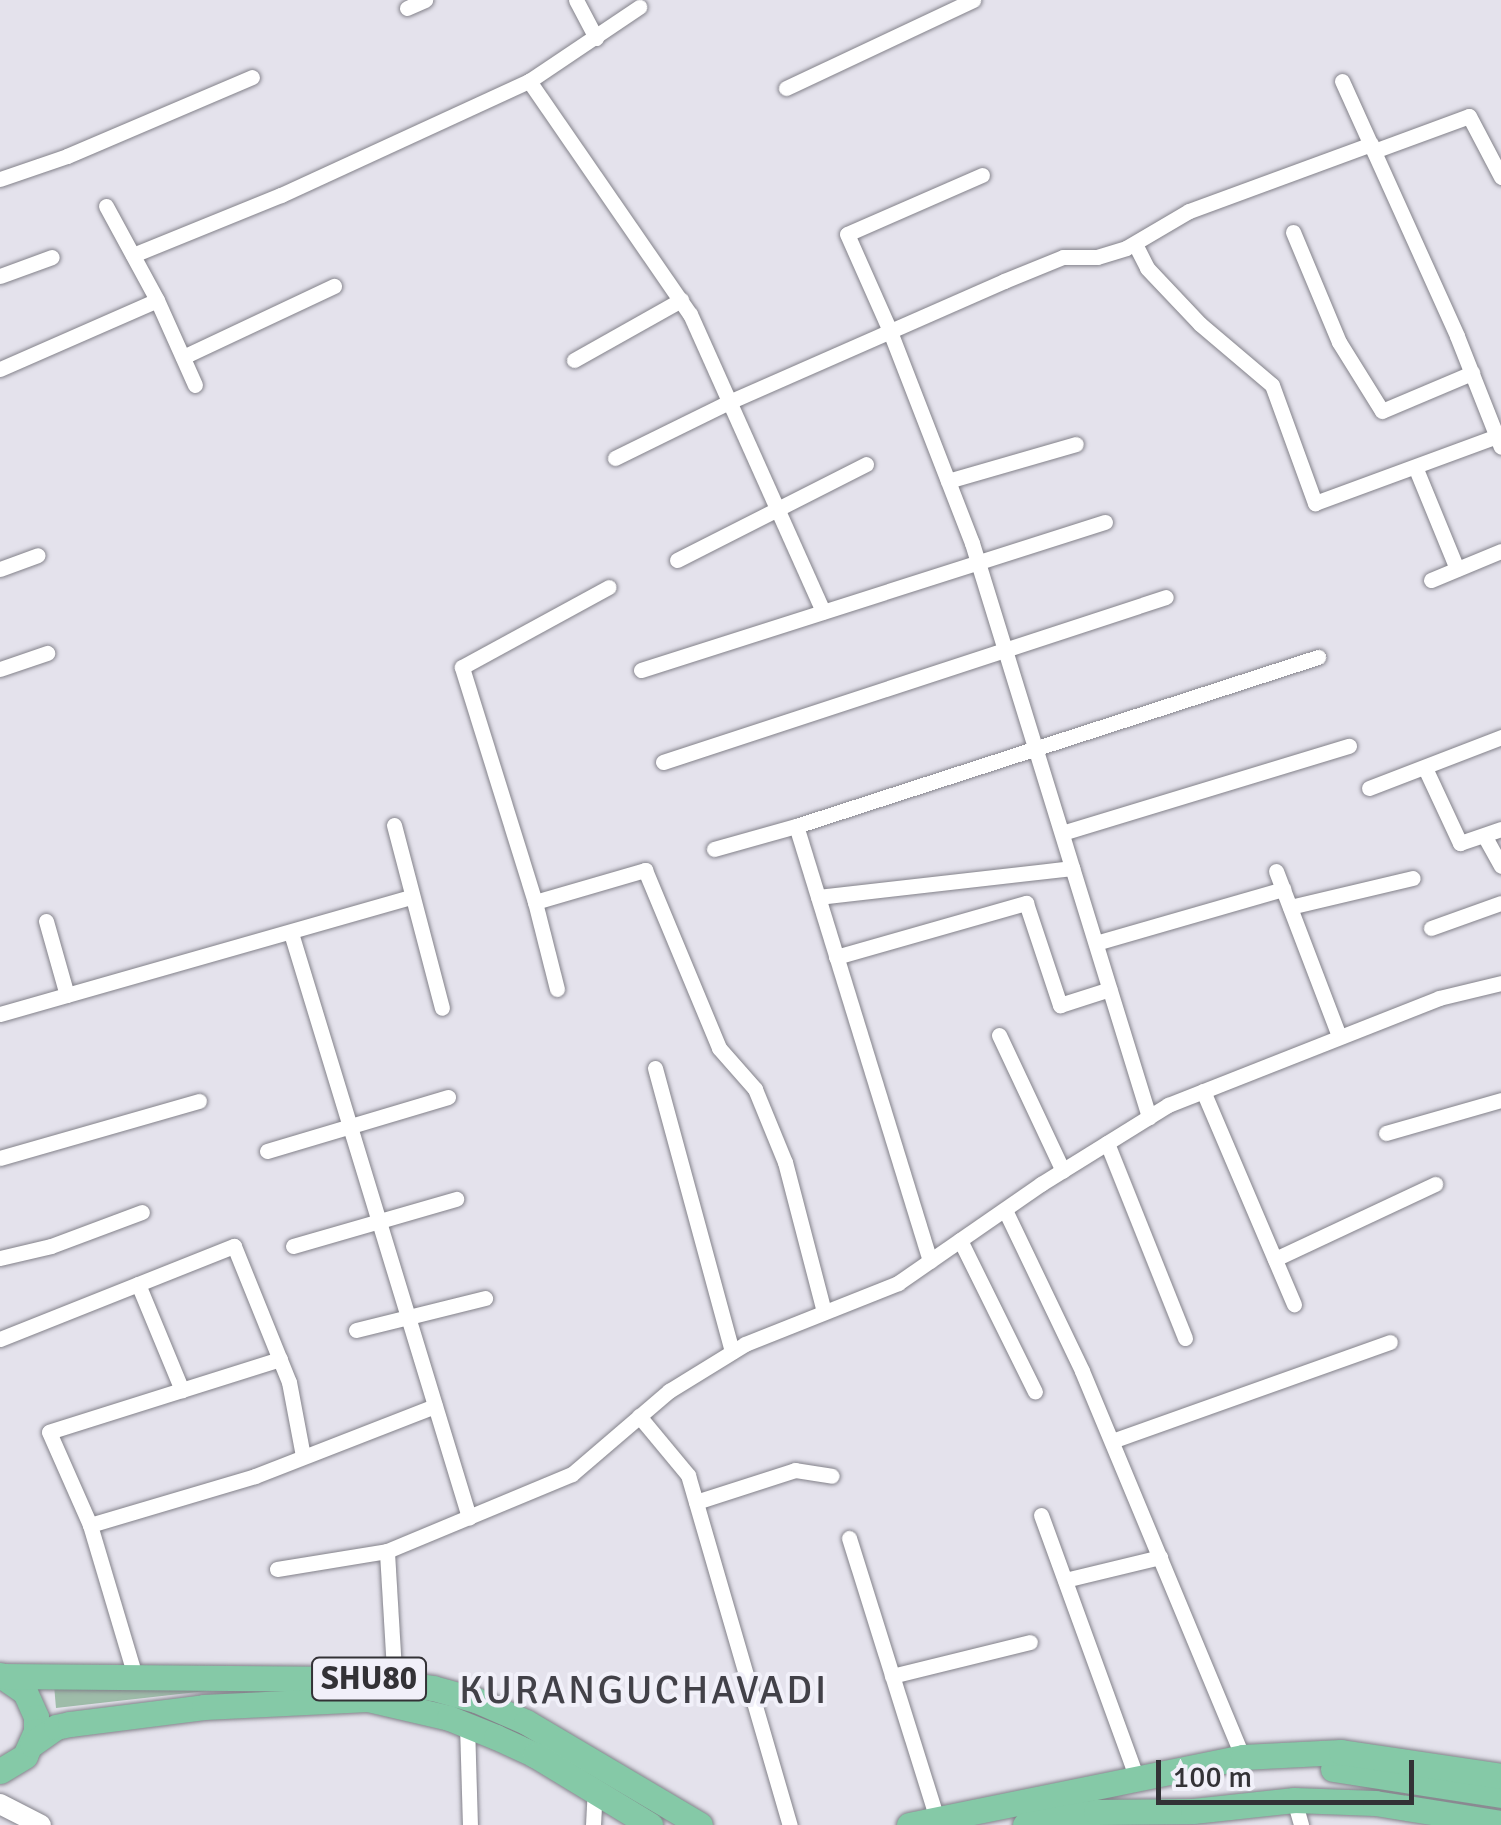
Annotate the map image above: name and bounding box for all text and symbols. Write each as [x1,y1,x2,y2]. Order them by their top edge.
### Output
road number: SHU80 [309,1652,429,1706]
district label: KURANGUCHAVADI [459,1666,829,1714]
scale bar [1161,1740,1418,1802]
text: 100 m [1173,1759,1252,1796]

